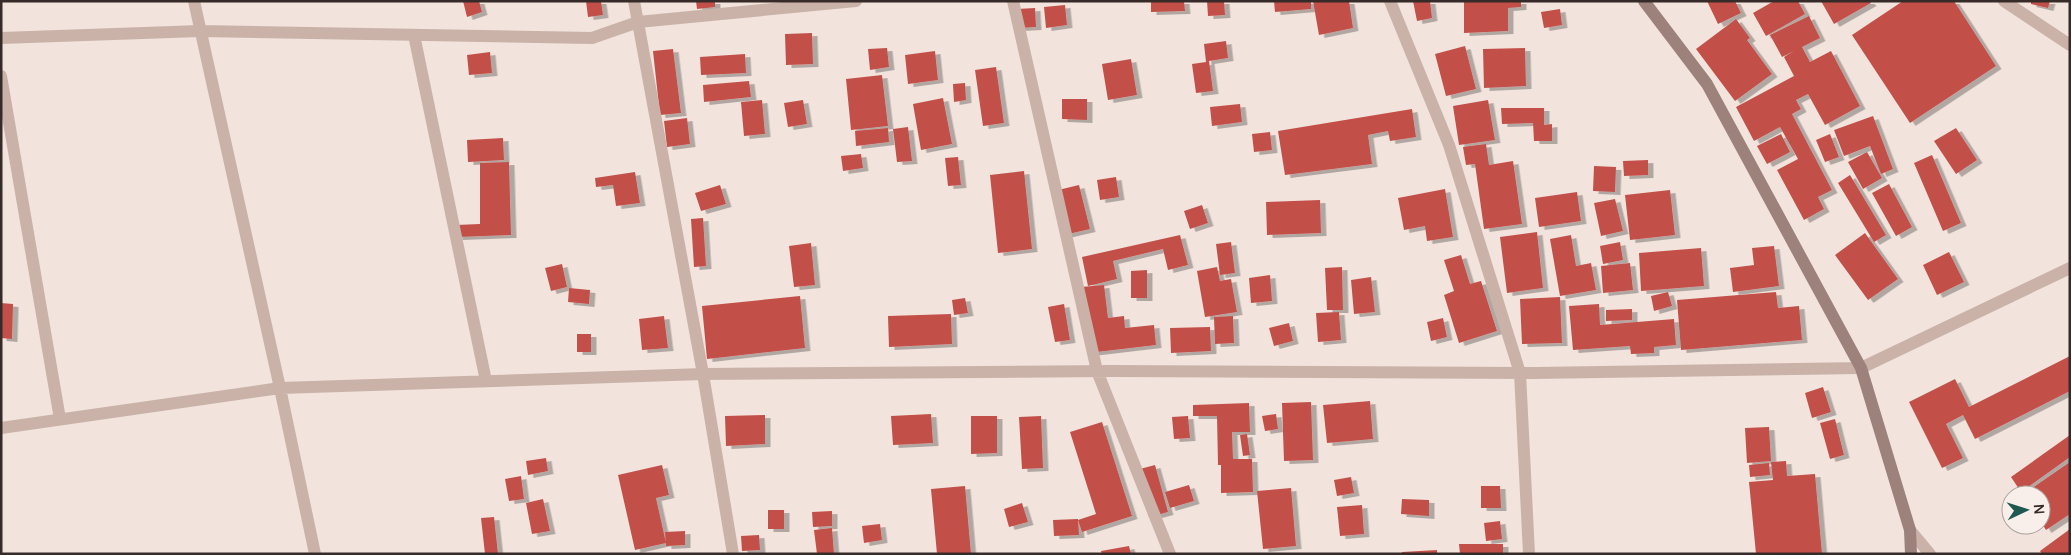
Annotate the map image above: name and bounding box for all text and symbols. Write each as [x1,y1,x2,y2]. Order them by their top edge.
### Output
north arrow [2001,485,2051,535]
text: N [2030,503,2049,515]

